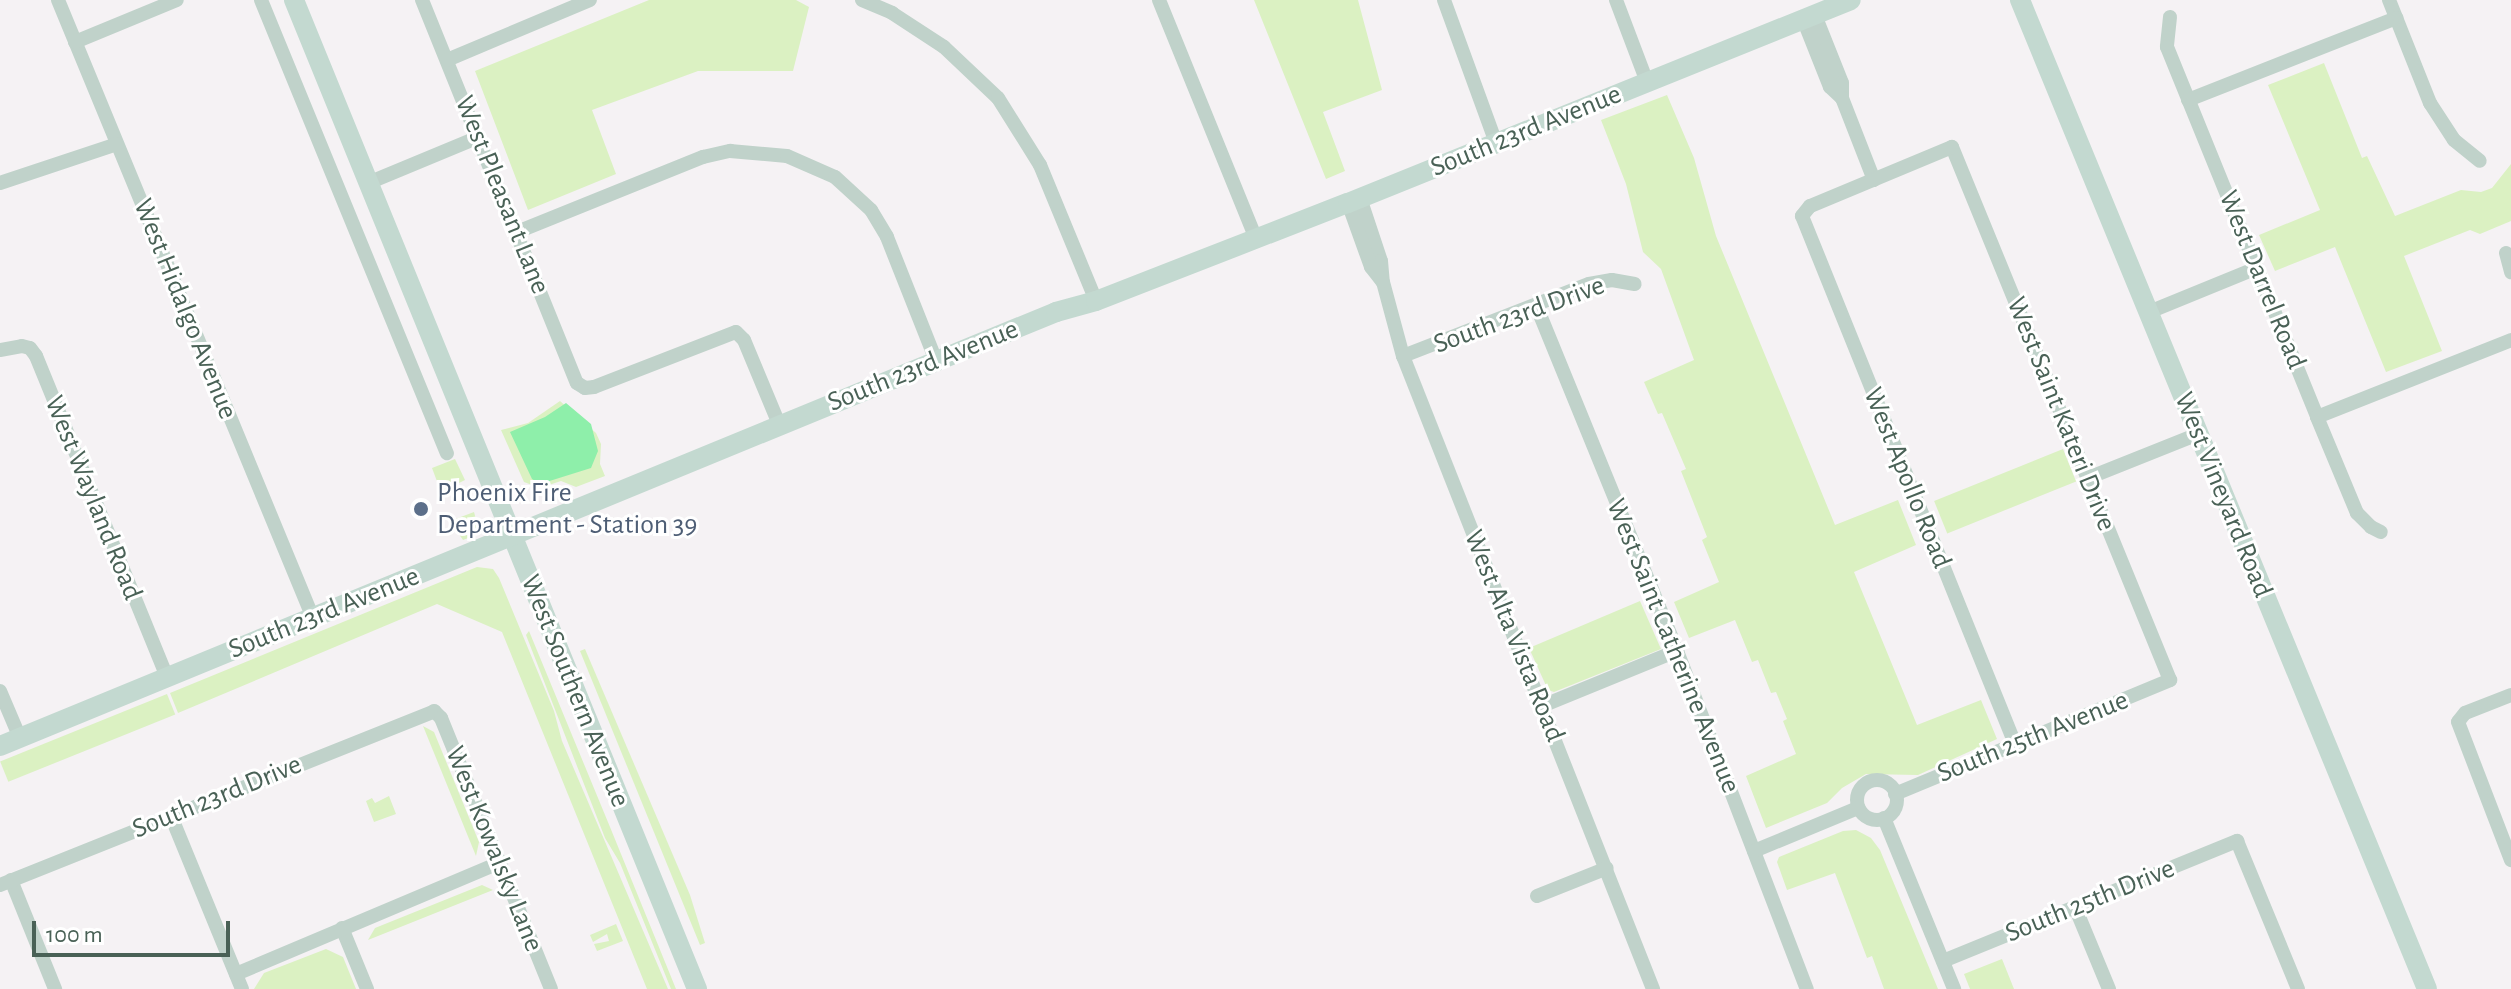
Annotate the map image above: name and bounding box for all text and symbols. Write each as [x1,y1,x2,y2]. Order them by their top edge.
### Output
street label: South 23rd Avenue [1426,77,1626,185]
street label: West Pleasant Lane [447,91,557,299]
street label: West Darrel Road [2211,186,2313,374]
street label: West Hidalgo Avenue [126,194,244,424]
street label: South 23rd Drive [1429,269,1609,361]
street label: West Saint Kateri Drive [1999,292,2123,536]
street label: South 23rd Avenue [823,312,1023,420]
street label: West Apollo Road [1855,383,1959,573]
street label: West Vineyard Road [2166,387,2280,603]
street label: West Wayland Road [37,391,149,605]
place label: Phoenix Fire Department - Station 39 [437,476,697,542]
street label: West Saint Catherine Avenue [1599,494,1747,798]
marker: Phoenix Fire Department - Station 39 [412,500,430,518]
street label: West Alta Vista Road [1456,525,1572,747]
street label: South 23rd Avenue [224,559,424,667]
street label: West Southern Avenue [513,570,637,812]
street label: South 25th Avenue [1933,683,2133,791]
street label: West Kowalsky Lane [438,742,550,956]
street label: South 23rd Drive [128,748,306,846]
street label: South 25th Drive [2000,852,2180,950]
scale bar [36,905,234,955]
text: 100 m [46,923,103,947]

